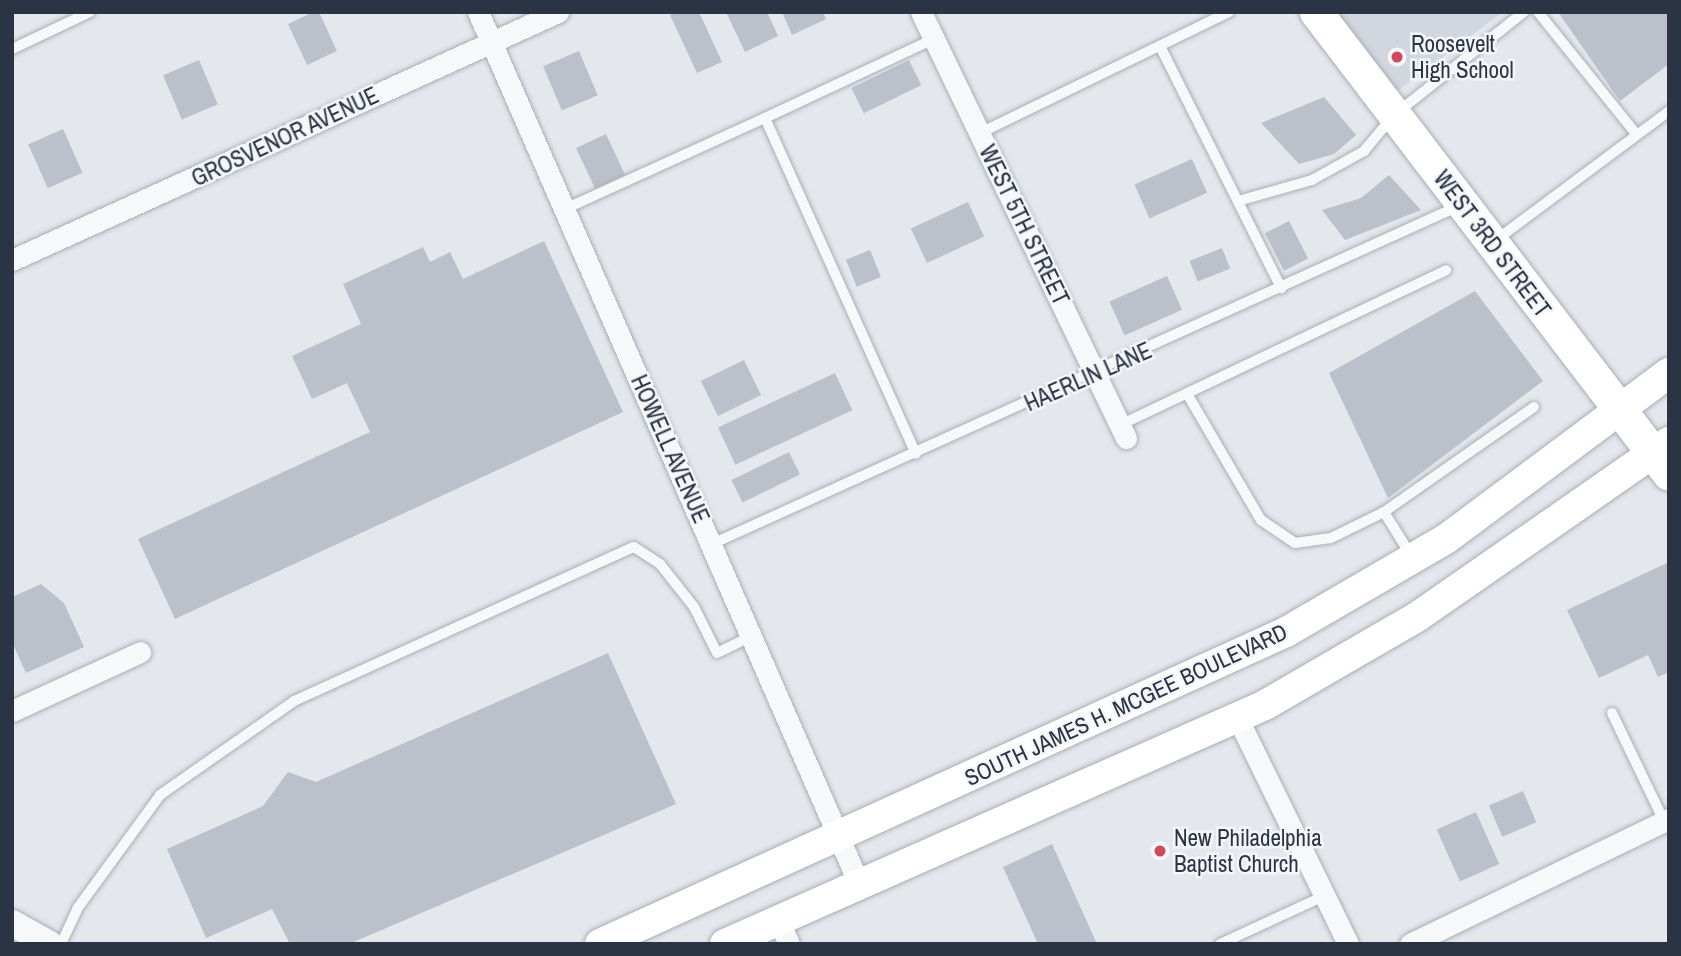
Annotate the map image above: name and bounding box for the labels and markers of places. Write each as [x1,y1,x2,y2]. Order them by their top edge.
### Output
place label: Roosevelt High School [1411,30,1514,84]
marker: Roosevelt High School [1389,49,1405,65]
place label: New Philadelphia Baptist Church [1174,824,1322,878]
marker: New Philadelphia Baptist Church [1152,843,1168,859]

